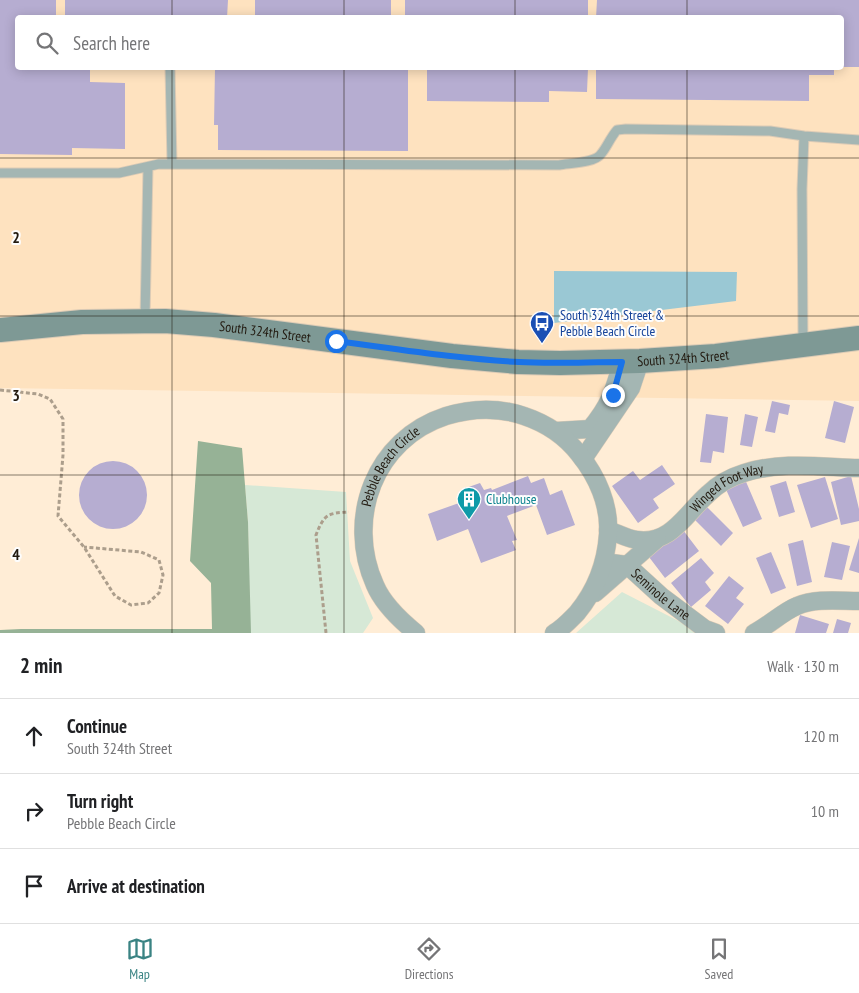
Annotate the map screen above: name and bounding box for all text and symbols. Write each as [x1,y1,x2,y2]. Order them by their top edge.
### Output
search box [15,15,844,70]
icon: search [33,29,61,57]
text: Search here [73,31,150,55]
text: 2 [12,227,20,247]
place label: South 324th Street & Pebble Beach Circle [560,306,664,340]
bus stop icon: South 324th Street & Pebble Beach Circle [529,310,555,344]
street label: South 324th Street [218,317,312,347]
route start [325,330,348,353]
street label: South 324th Street [636,345,730,370]
route end [602,384,625,407]
text: 3 [12,385,20,405]
street label: Pebble Beach Circle [357,422,423,508]
street label: Winged Foot Way [686,459,765,516]
building icon: Clubhouse [456,486,482,520]
place label: Clubhouse [486,490,537,508]
text: 4 [12,544,20,564]
street label: Seminole Lane [628,564,694,624]
text: 2 min [20,652,62,679]
text: Walk · 130 m [767,656,839,676]
text: Continue [67,714,127,738]
icon: ahead [20,722,48,750]
text: 120 m [804,726,839,746]
text: South 324th Street [67,738,172,758]
text: Turn right [67,789,133,813]
icon: right [20,797,48,825]
text: 10 m [811,801,839,821]
text: Pebble Beach Circle [67,813,176,833]
icon: arrive [20,872,48,900]
text: Arrive at destination [67,874,205,898]
tab: Map [126,935,154,983]
tab: Directions [405,935,453,983]
tab: Saved [705,935,733,983]

